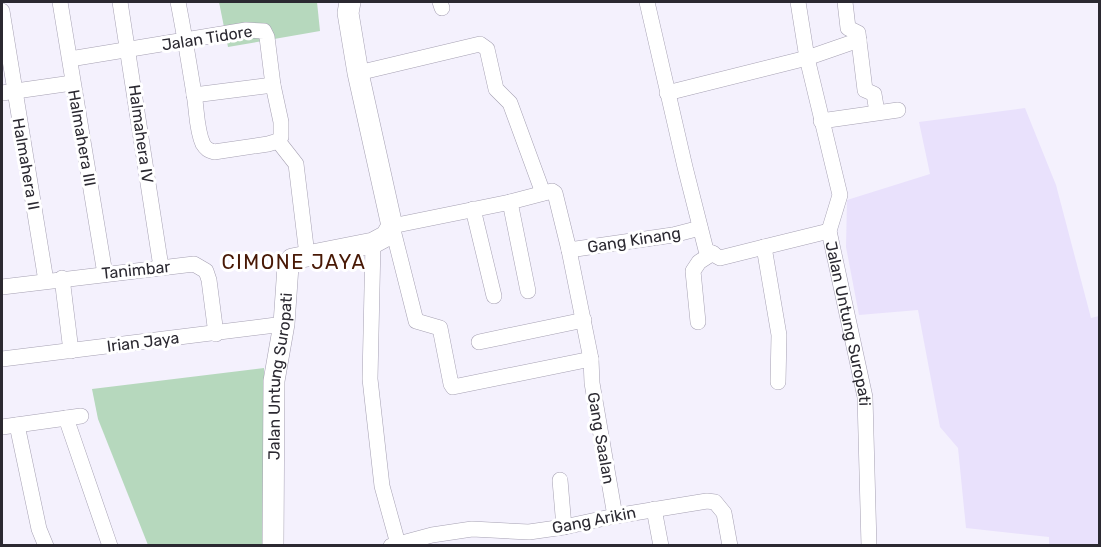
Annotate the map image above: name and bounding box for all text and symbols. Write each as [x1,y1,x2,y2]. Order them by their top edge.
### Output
street label: Jalan Tidore [160,21,254,55]
street label: Halmahera IV [125,83,157,185]
street label: Halmahera III [64,88,100,188]
street label: Halmahera II [9,116,43,212]
street label: Gang Kinang [586,223,682,257]
street label: Jalan Untung Suropati [822,239,875,406]
district label: CIMONE JAYA [222,250,366,274]
street label: Tanimbar [101,257,171,283]
street label: Jalan Untung Suropati [264,292,296,460]
street label: Irian Jaya [106,328,180,356]
street label: Gang Saalan [584,391,618,485]
street label: Gang Arikin [550,503,638,537]

